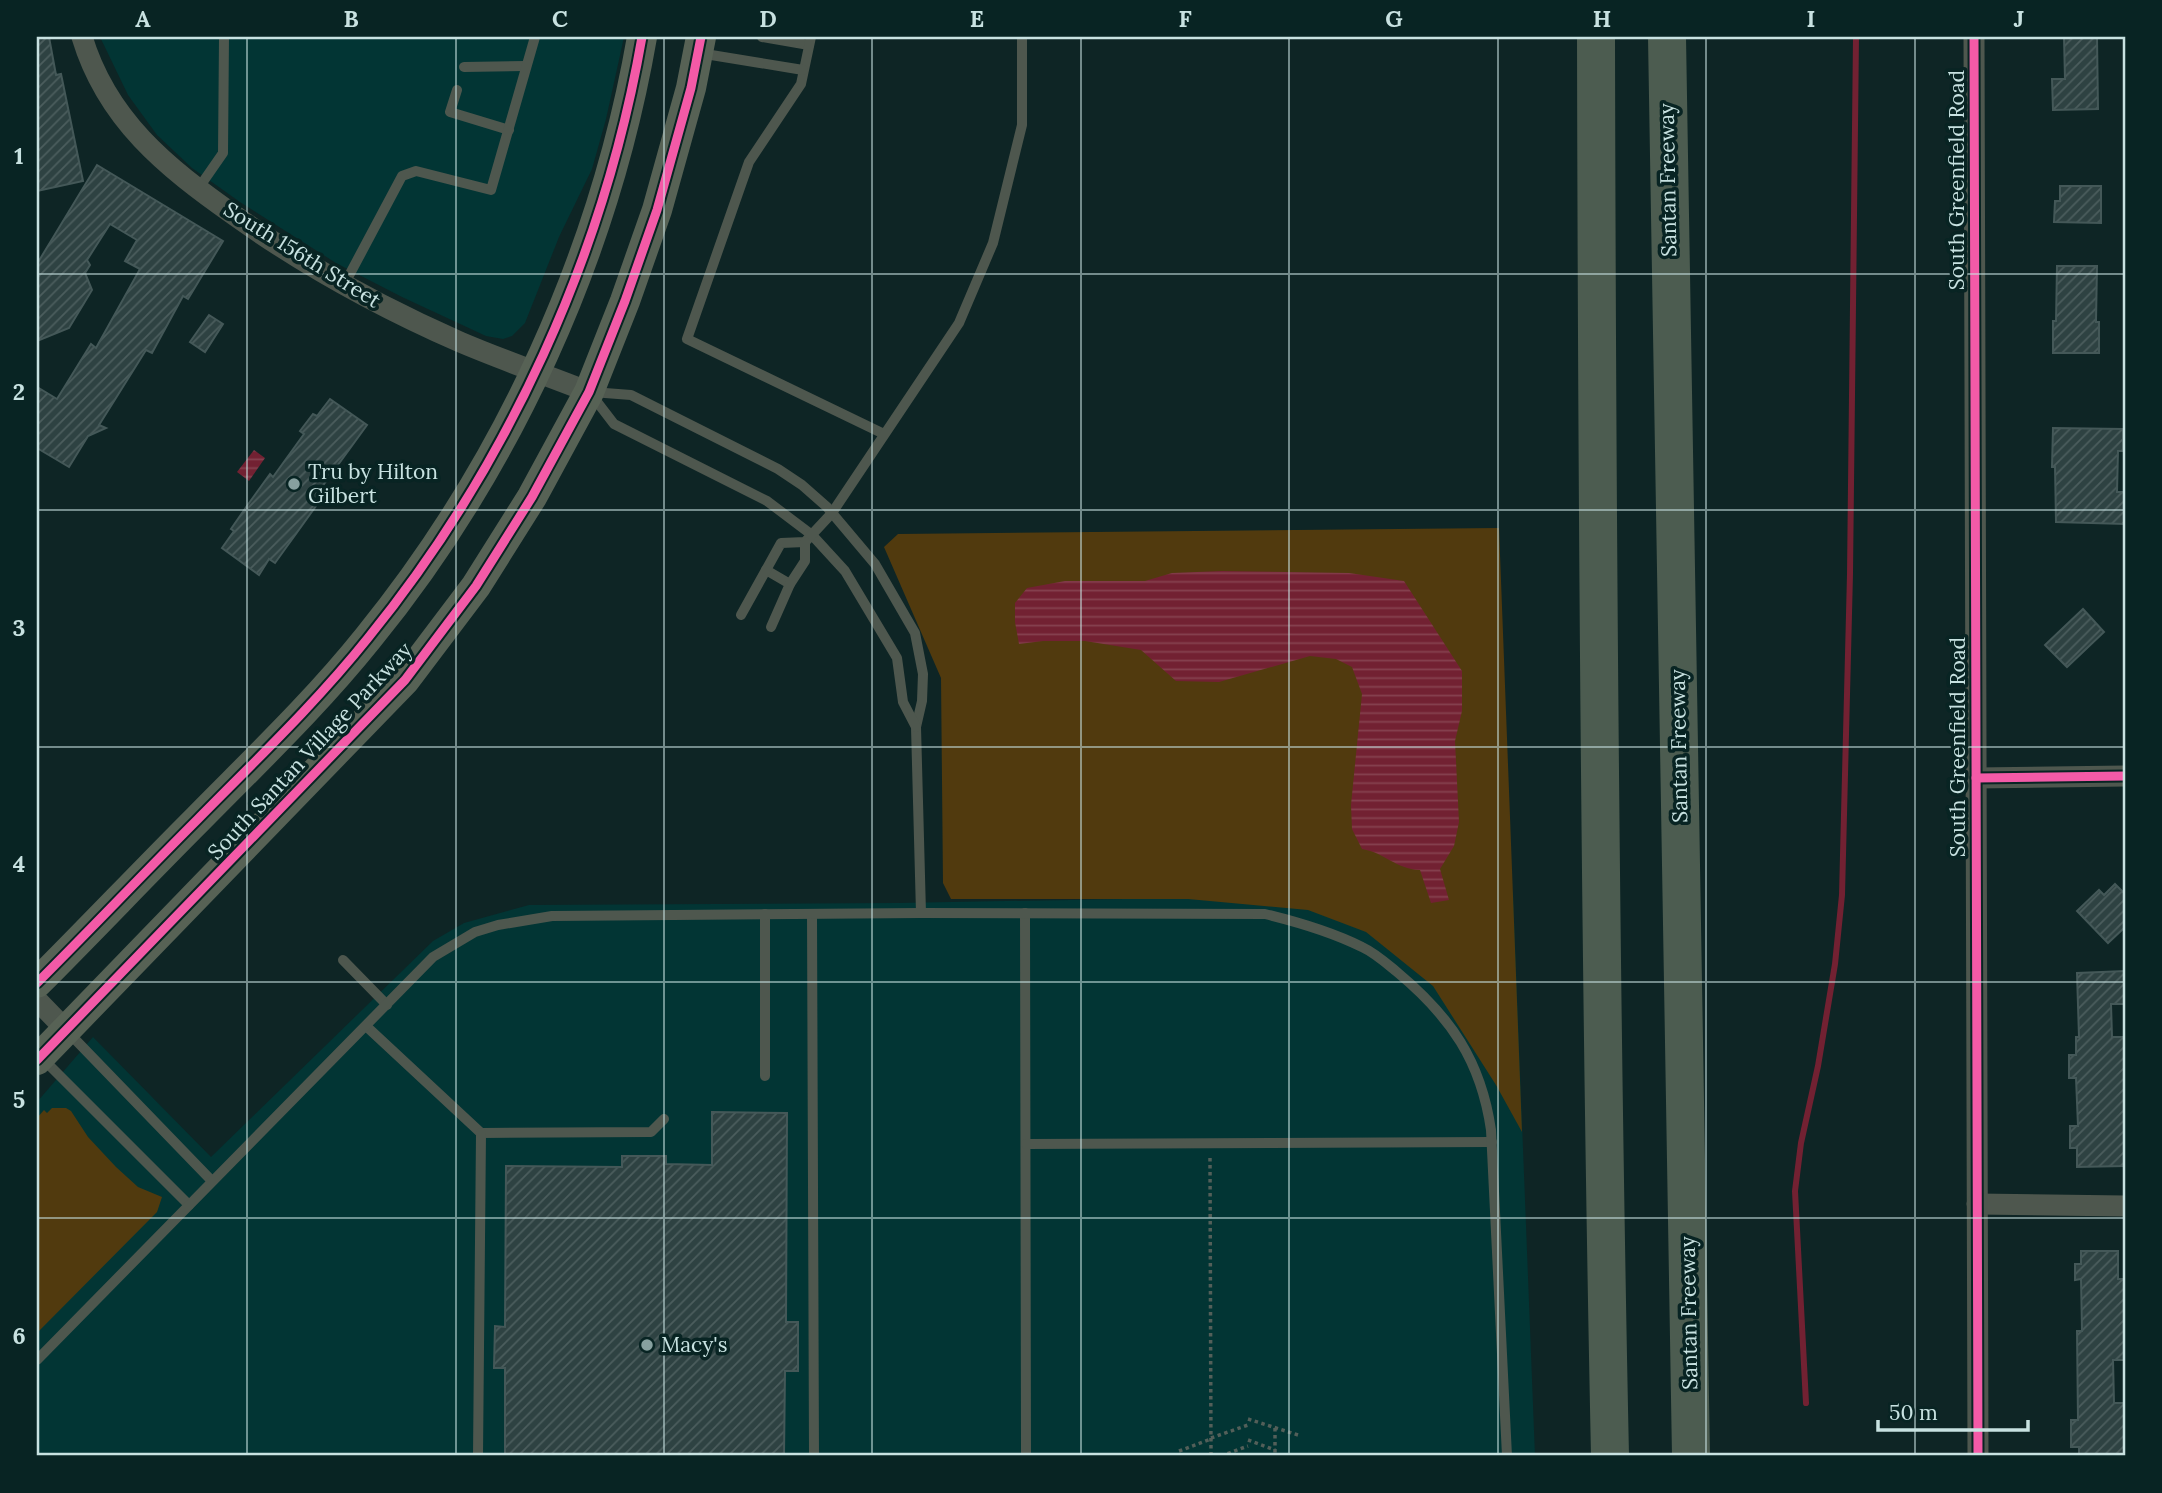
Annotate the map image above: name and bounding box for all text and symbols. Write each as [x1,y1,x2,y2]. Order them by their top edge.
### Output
text: A [135,4,151,33]
text: B [343,4,359,33]
text: C [552,4,568,33]
text: D [759,4,777,33]
text: E [970,4,984,33]
text: F [1178,4,1192,33]
text: G [1385,4,1403,33]
text: H [1593,4,1611,33]
text: I [1807,4,1815,33]
text: J [2014,4,2024,33]
street label: South Greenfield Road [1943,70,1970,290]
street label: Santan Freeway [1653,103,1682,257]
text: 1 [14,141,24,170]
street label: South 156th Street [219,195,386,314]
text: 2 [13,377,25,406]
place label: Tru by Hilton Gilbert [308,458,438,509]
marker: Tru by Hilton Gilbert [286,476,302,492]
text: 3 [13,613,25,642]
street label: South Santan Village Parkway [202,636,418,865]
street label: South Greenfield Road [1944,637,1971,857]
street label: Santan Freeway [1664,669,1693,823]
text: 4 [13,849,25,878]
text: 5 [13,1085,25,1114]
street label: Santan Freeway [1674,1236,1703,1390]
text: 6 [12,1321,26,1350]
place label: Macy's [661,1331,727,1358]
marker: Macy's [639,1337,655,1353]
scale bar [1878,1388,2029,1432]
text: 50 m [1889,1399,1938,1426]

